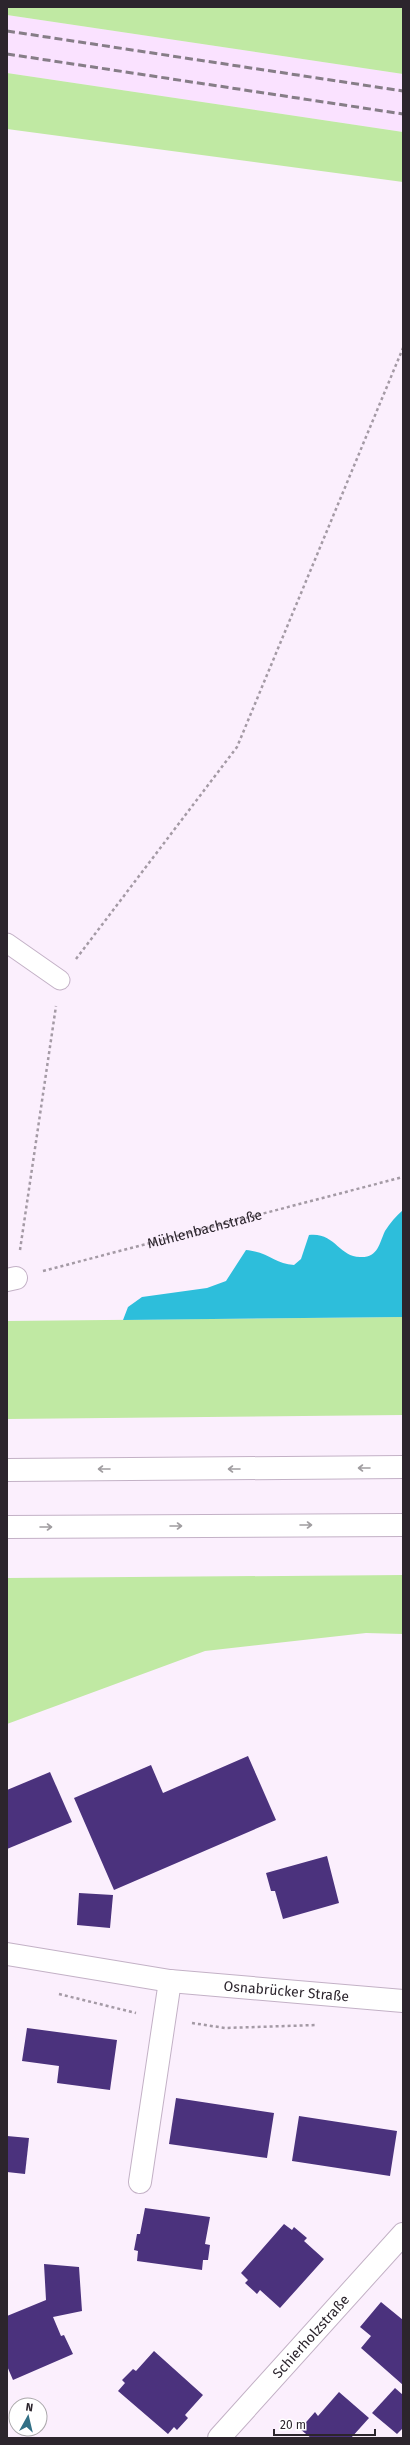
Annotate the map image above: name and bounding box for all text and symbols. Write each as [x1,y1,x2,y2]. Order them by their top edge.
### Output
street label: Mühlenbachstraße [145,1206,264,1252]
one-way arrow [358,1464,371,1472]
one-way arrow [98,1465,111,1473]
one-way arrow [228,1465,241,1473]
one-way arrow [299,1521,312,1529]
one-way arrow [169,1522,182,1530]
one-way arrow [39,1523,52,1531]
street label: Osnabrücker Straße [223,1977,350,2005]
street label: Schierholzstraße [269,2291,353,2381]
north arrow [8,2397,48,2437]
text: N [25,2401,34,2415]
scale bar [274,2411,375,2437]
text: 20 m [280,2418,306,2432]

